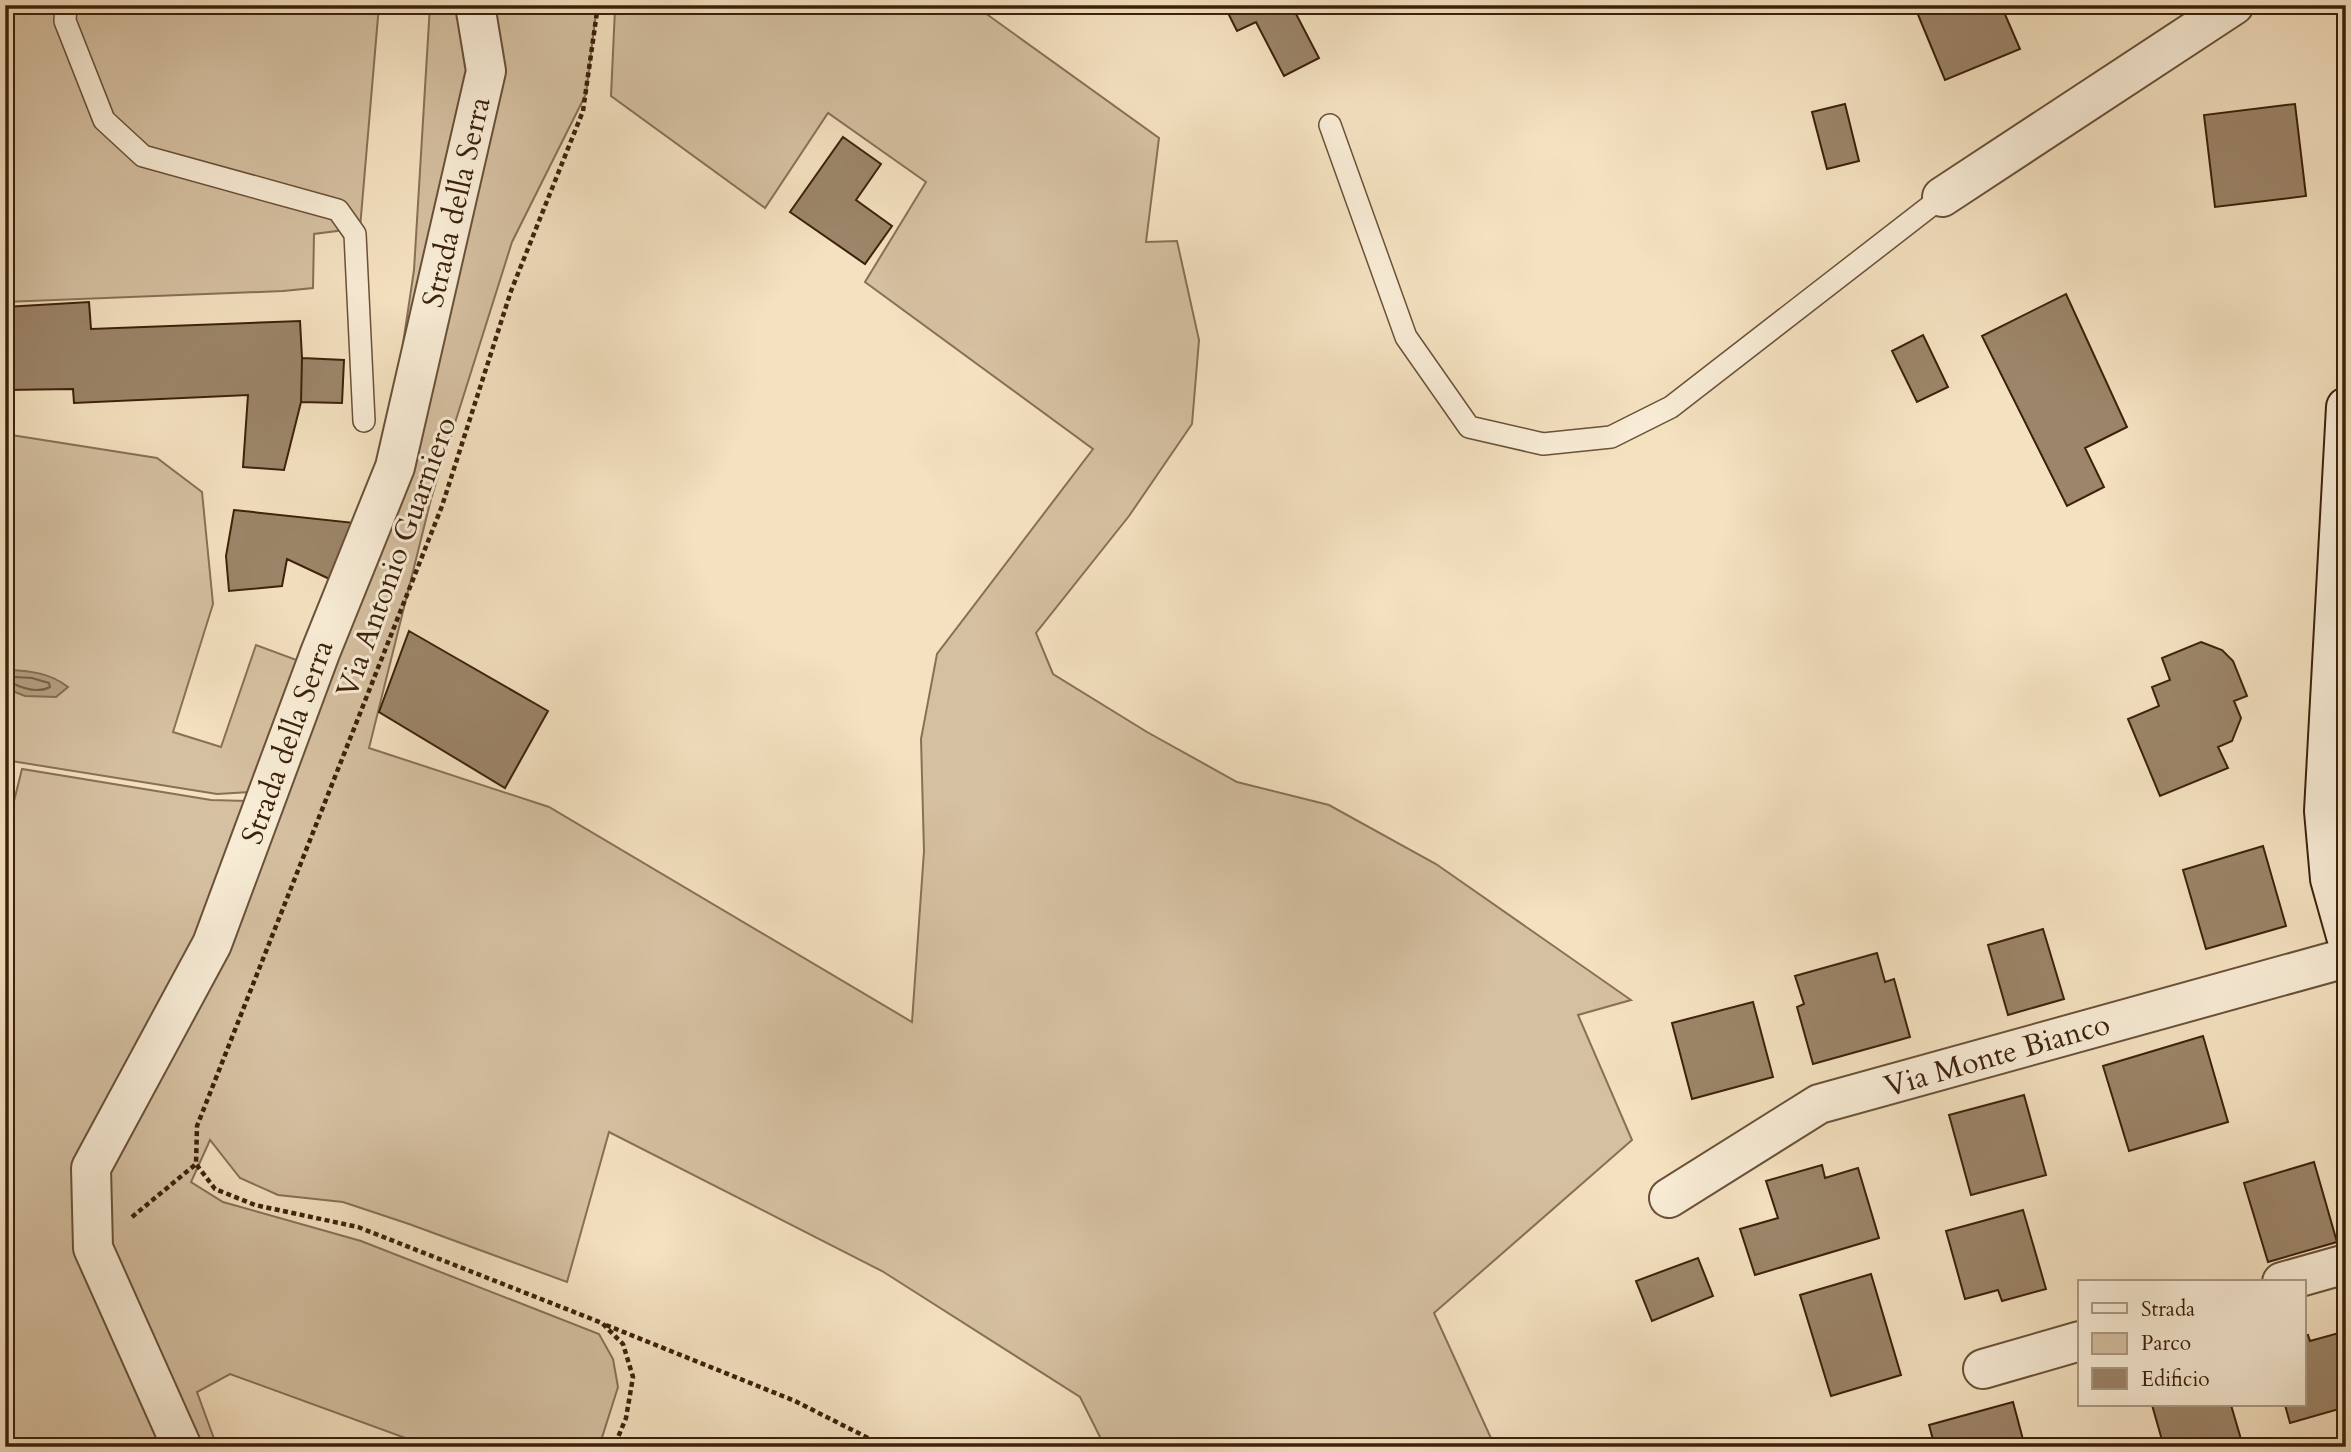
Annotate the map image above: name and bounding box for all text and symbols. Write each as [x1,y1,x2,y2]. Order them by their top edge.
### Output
street label: Strada della Serra [412,93,501,311]
street label: Via Antonio Guarniero [327,411,466,703]
street label: Strada della Serra [231,634,343,850]
street label: Via Monte Bianco [1880,1004,2115,1107]
legend [2078,1280,2306,1406]
text: Strada [2141,1295,2195,1324]
text: Parco [2141,1329,2191,1358]
text: Edificio [2141,1365,2210,1394]

